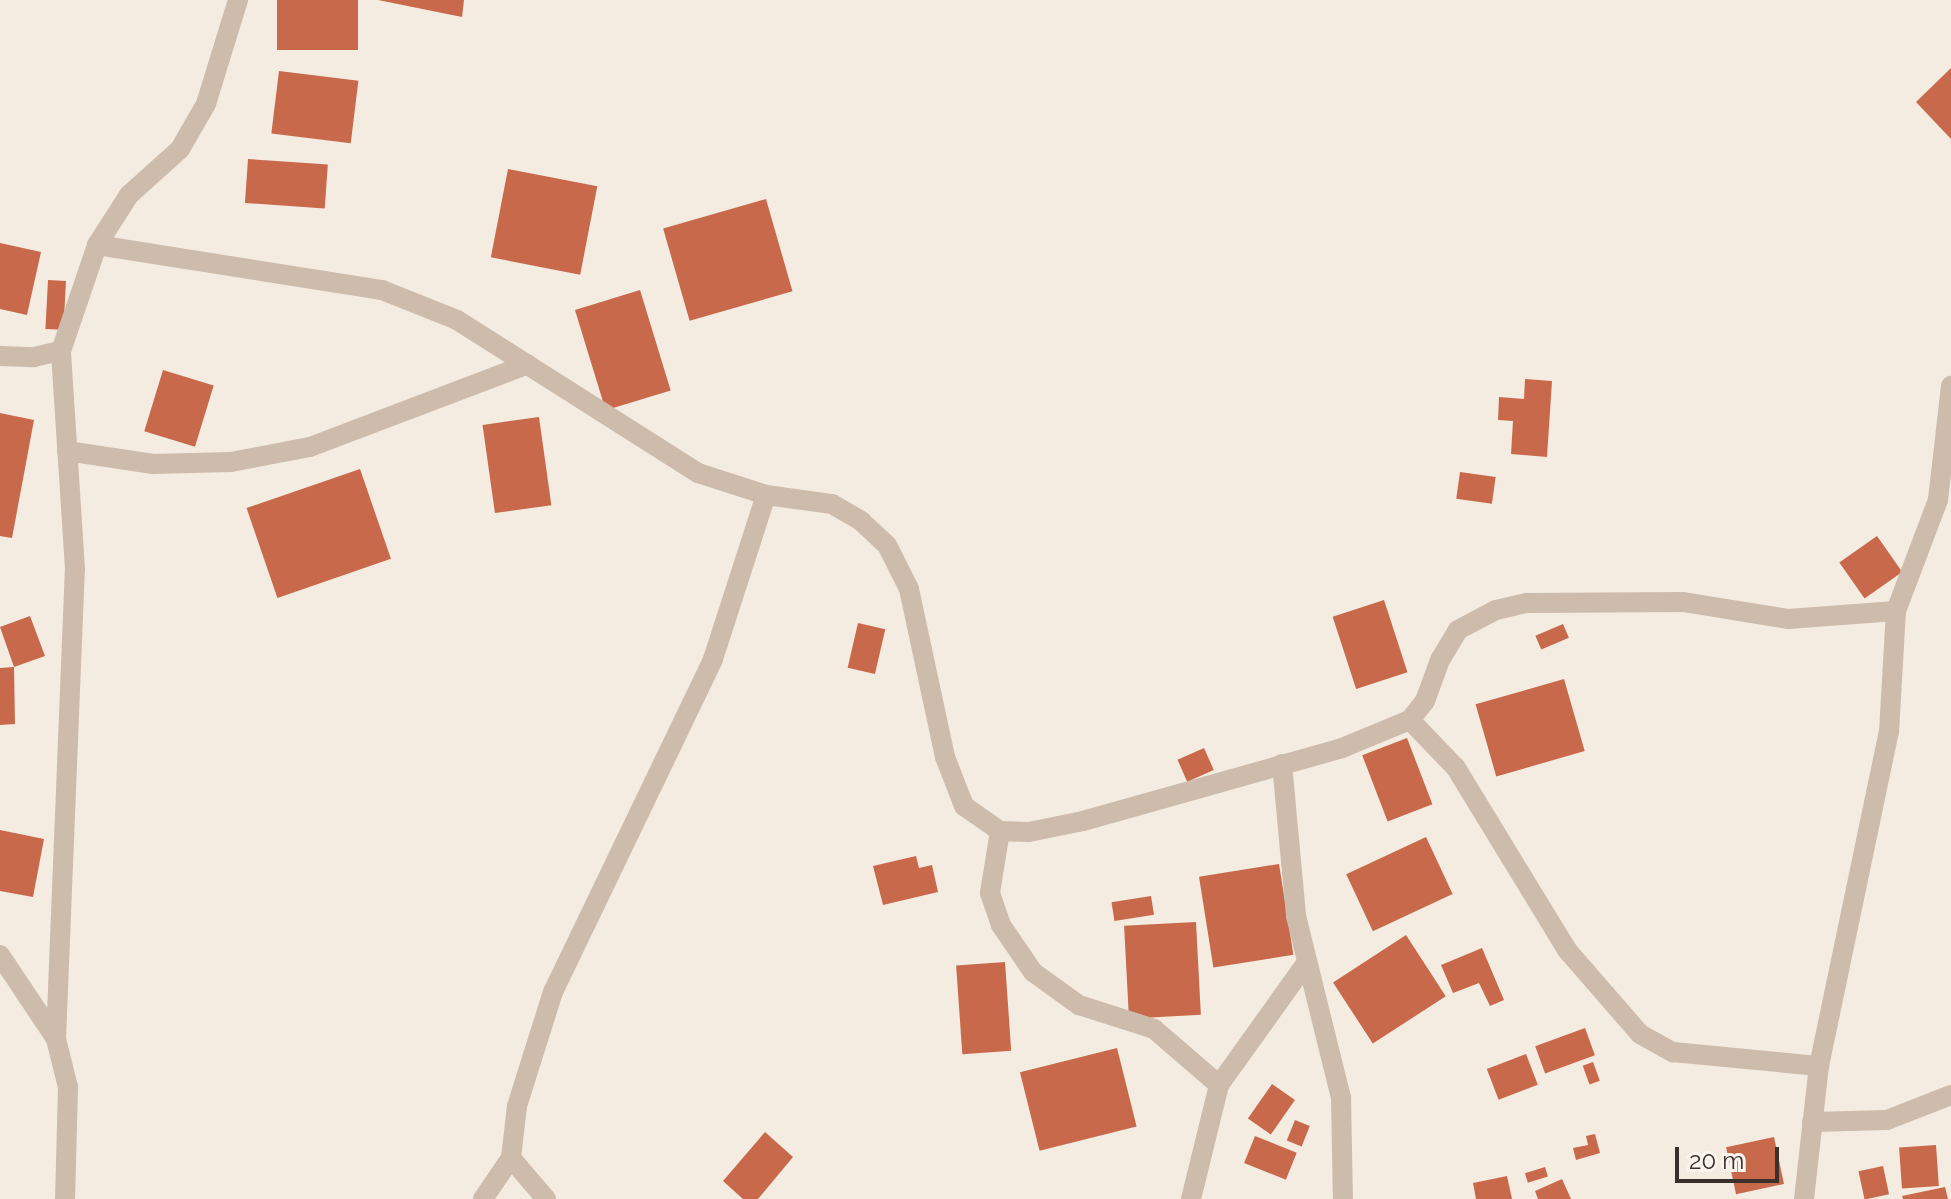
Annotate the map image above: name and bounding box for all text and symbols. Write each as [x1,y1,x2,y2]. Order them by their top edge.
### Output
scale bar [1679,1131,1783,1181]
text: 20 m [1689,1146,1744,1175]

